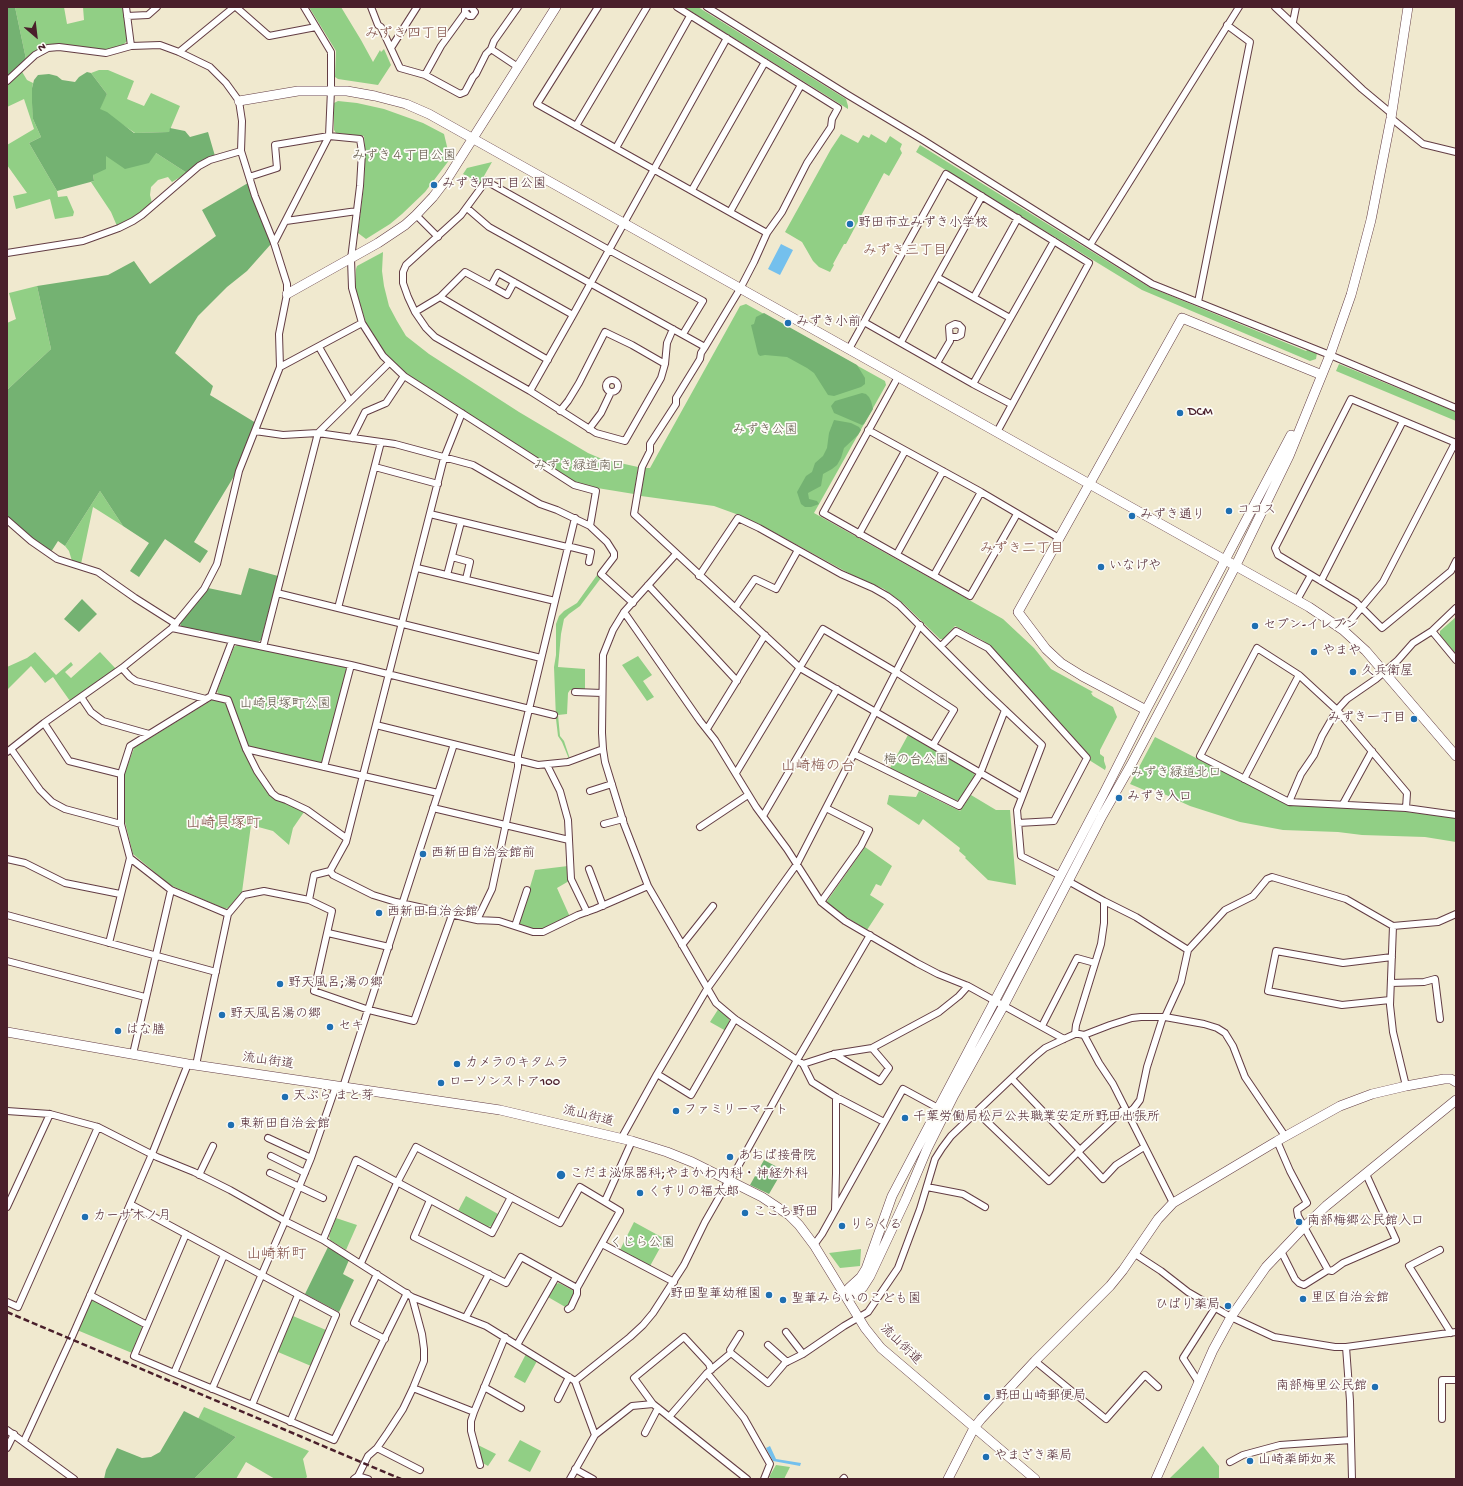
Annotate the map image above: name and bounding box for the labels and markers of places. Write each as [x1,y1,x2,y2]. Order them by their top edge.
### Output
place label: みずき四丁目公園 [442,177,546,193]
marker: みずき四丁目公園 [429,180,439,190]
place label: 野田市立みずき小学校 [858,216,988,232]
marker: 野田市立みずき小学校 [845,219,855,229]
place label: みずき小前 [796,315,861,331]
marker: みずき小前 [783,318,793,328]
place label: DCM [1188,405,1213,421]
marker: DCM [1175,408,1185,418]
place label: ココス [1237,503,1276,519]
marker: ココス [1224,506,1234,516]
place label: みずき通り [1140,508,1205,524]
marker: みずき通り [1127,511,1137,521]
place label: いなげや [1109,559,1161,575]
marker: いなげや [1096,562,1106,572]
place label: セブン-イレブン [1263,618,1358,634]
marker: セブン-イレブン [1250,621,1260,631]
place label: やまや [1322,644,1361,660]
marker: やまや [1309,647,1319,657]
place label: 久兵衛屋 [1361,664,1413,680]
marker: 久兵衛屋 [1348,667,1358,677]
place label: みずき一丁目 [1328,711,1406,727]
marker: みずき一丁目 [1409,714,1419,724]
place label: みずき入口 [1127,790,1192,806]
marker: みずき入口 [1114,793,1124,803]
place label: 西新田自治会館前 [431,846,535,862]
marker: 西新田自治会館前 [418,849,428,859]
place label: 西新田自治会館 [387,905,478,921]
marker: 西新田自治会館 [374,908,384,918]
place label: 野天風呂;湯の郷 [288,976,383,992]
marker: 野天風呂;湯の郷 [275,979,285,989]
place label: 野天風呂湯の郷 [230,1007,321,1023]
marker: 野天風呂湯の郷 [217,1010,227,1020]
place label: セキ [338,1019,364,1035]
marker: セキ [325,1022,335,1032]
place label: はな膳 [126,1023,165,1039]
marker: はな膳 [113,1026,123,1036]
place label: カメラのキタムラ [465,1056,569,1072]
marker: カメラのキタムラ [452,1059,462,1069]
place label: ローソンストア100 [449,1075,560,1091]
marker: ローソンストア100 [436,1078,446,1088]
place label: 天ぷら まと芽 [293,1089,374,1105]
marker: 天ぷら まと芽 [280,1092,290,1102]
place label: ファミリーマート [684,1103,788,1119]
marker: ファミリーマート [671,1106,681,1116]
place label: 千葉労働局松戸公共職業安定所野田出張所 [913,1110,1160,1126]
marker: 千葉労働局松戸公共職業安定所野田出張所 [900,1113,910,1123]
place label: 東新田自治会館 [239,1117,330,1133]
marker: 東新田自治会館 [226,1120,236,1130]
place label: あおば接骨院 [738,1149,816,1165]
marker: あおば接骨院 [725,1152,735,1162]
place label: こだま泌尿器科;やまかわ内科・神経外科 [570,1167,808,1183]
marker: こだま泌尿器科;やまかわ内科・神経外科 [555,1169,567,1181]
place label: くすりの福太郎 [648,1185,739,1201]
marker: くすりの福太郎 [635,1188,645,1198]
place label: ここち野田 [753,1205,818,1221]
marker: ここち野田 [740,1208,750,1218]
place label: カーサ木ノ月 [93,1209,171,1225]
marker: カーサ木ノ月 [80,1212,90,1222]
place label: 南部梅郷公民館入口 [1307,1214,1424,1230]
marker: 南部梅郷公民館入口 [1294,1217,1304,1227]
place label: りらくる [850,1218,902,1234]
marker: りらくる [837,1221,847,1231]
place label: 野田聖華幼稚園 [670,1287,761,1303]
marker: 野田聖華幼稚園 [764,1290,774,1300]
place label: 里区自治会館 [1311,1291,1389,1307]
place label: 聖華みらいのこども園 [791,1292,921,1308]
marker: 里区自治会館 [1298,1294,1308,1304]
marker: 聖華みらいのこども園 [778,1295,788,1305]
place label: ひばり薬局 [1155,1298,1220,1314]
marker: ひばり薬局 [1223,1301,1233,1311]
place label: 南部梅里公民館 [1276,1379,1367,1395]
marker: 南部梅里公民館 [1370,1382,1380,1392]
place label: 野田山崎郵便局 [995,1389,1086,1405]
marker: 野田山崎郵便局 [982,1392,992,1402]
place label: やまざき薬局 [994,1449,1072,1465]
marker: やまざき薬局 [981,1452,991,1462]
place label: 山崎薬師如来 [1258,1453,1336,1469]
marker: 山崎薬師如来 [1245,1456,1255,1466]

